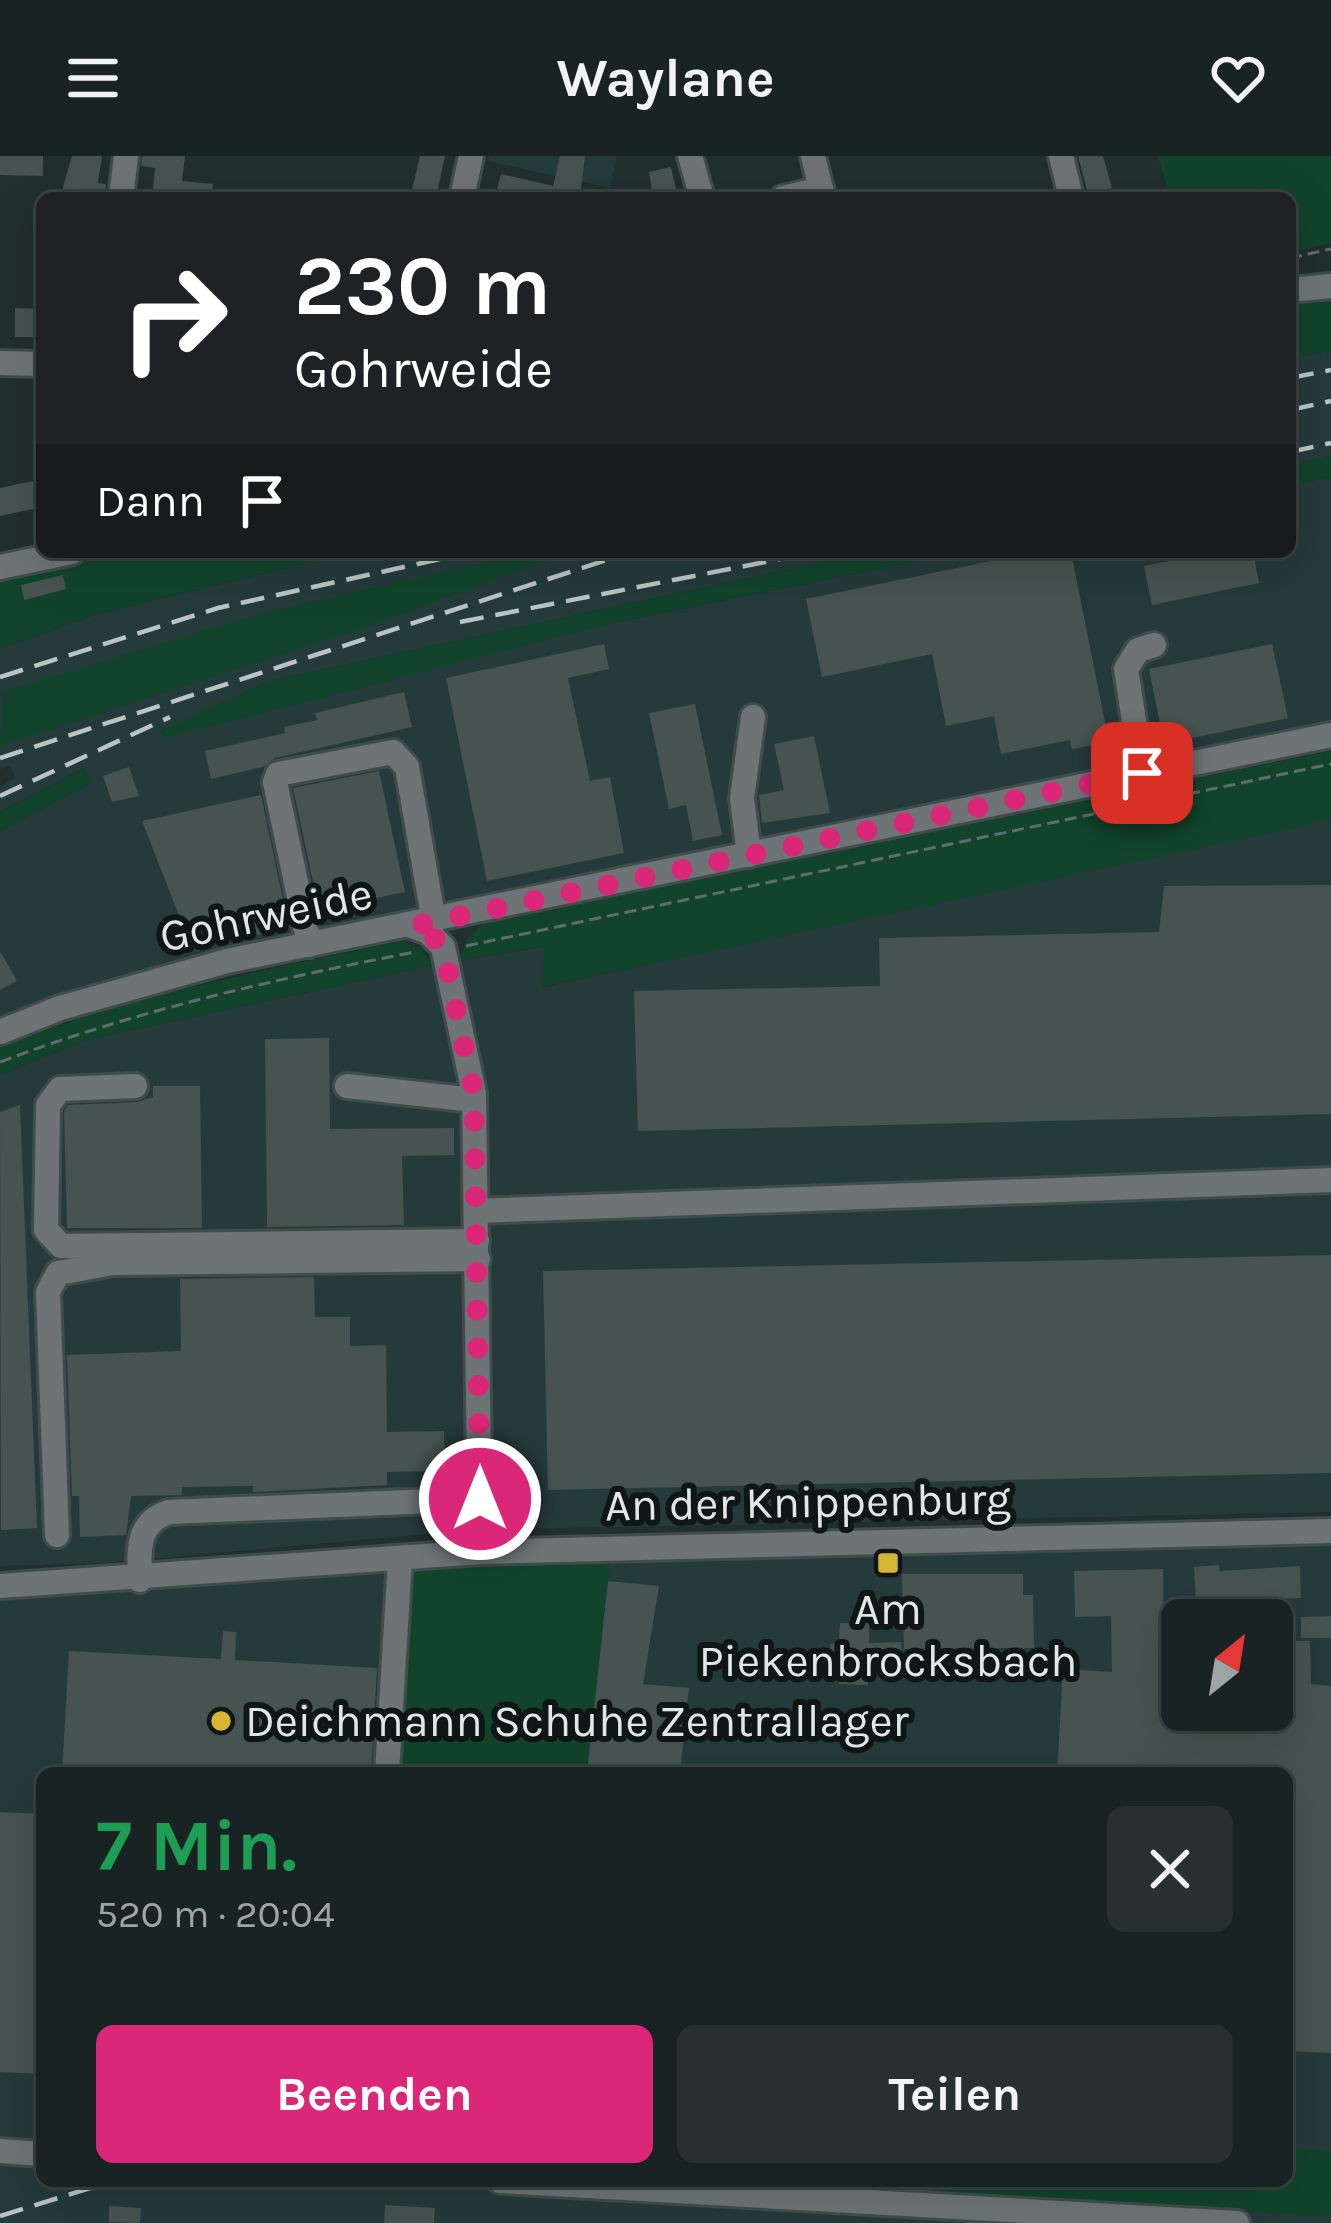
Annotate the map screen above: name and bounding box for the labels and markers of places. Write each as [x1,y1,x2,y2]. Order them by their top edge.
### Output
pin [1091,722,1193,824]
marker: Am Piekenbrocksbach [875,1550,901,1576]
place label: Am Piekenbrocksbach [699,1583,1077,1687]
place label: Deichmann Schuhe Zentrallager [245,1695,910,1748]
marker: Deichmann Schuhe Zentrallager [208,1708,234,1734]

